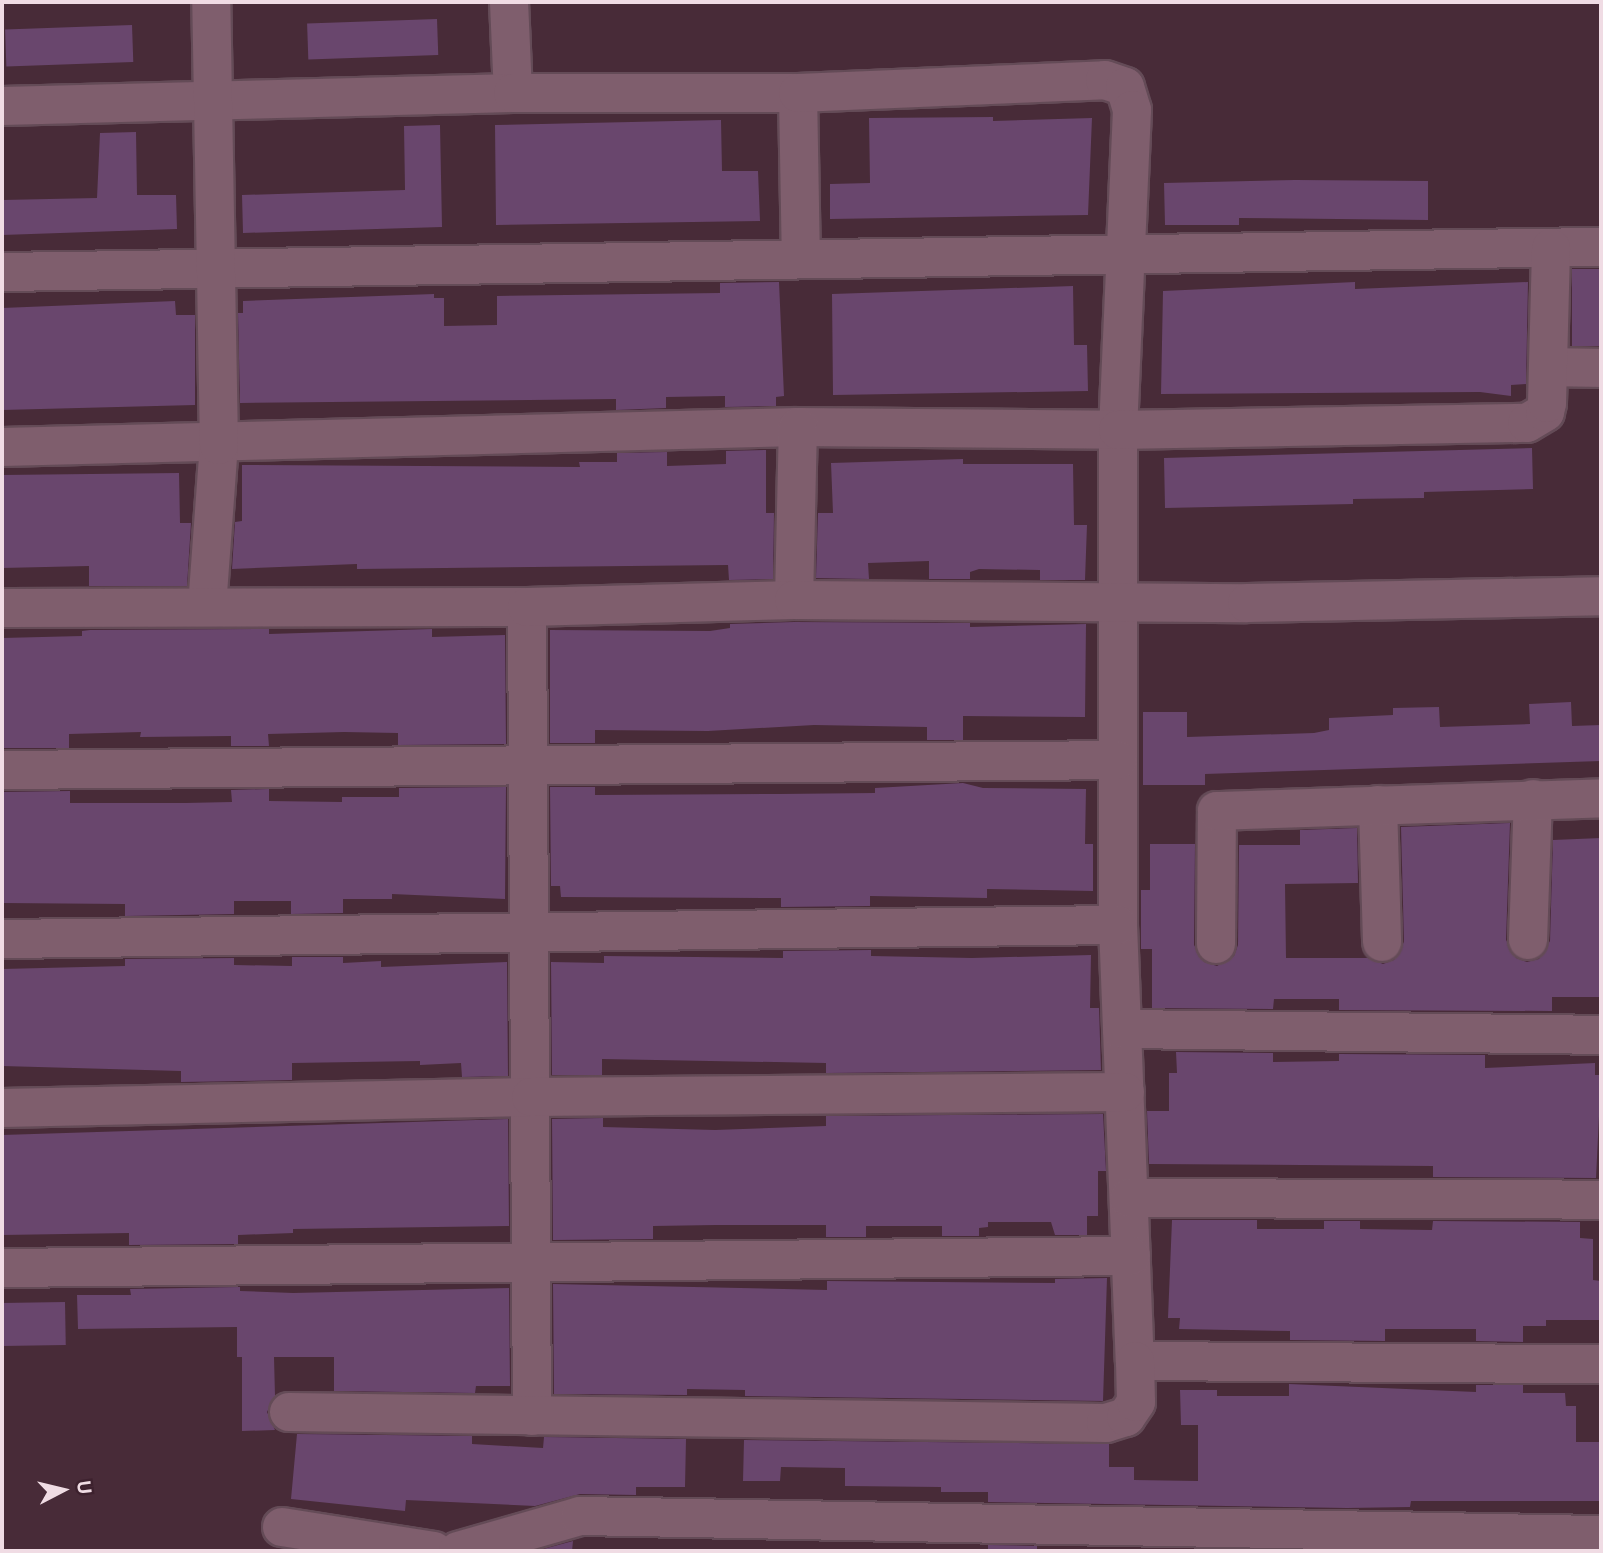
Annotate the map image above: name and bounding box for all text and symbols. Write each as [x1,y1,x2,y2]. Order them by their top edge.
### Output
north arrow [28,1455,98,1525]
text: U [72,1479,97,1495]

